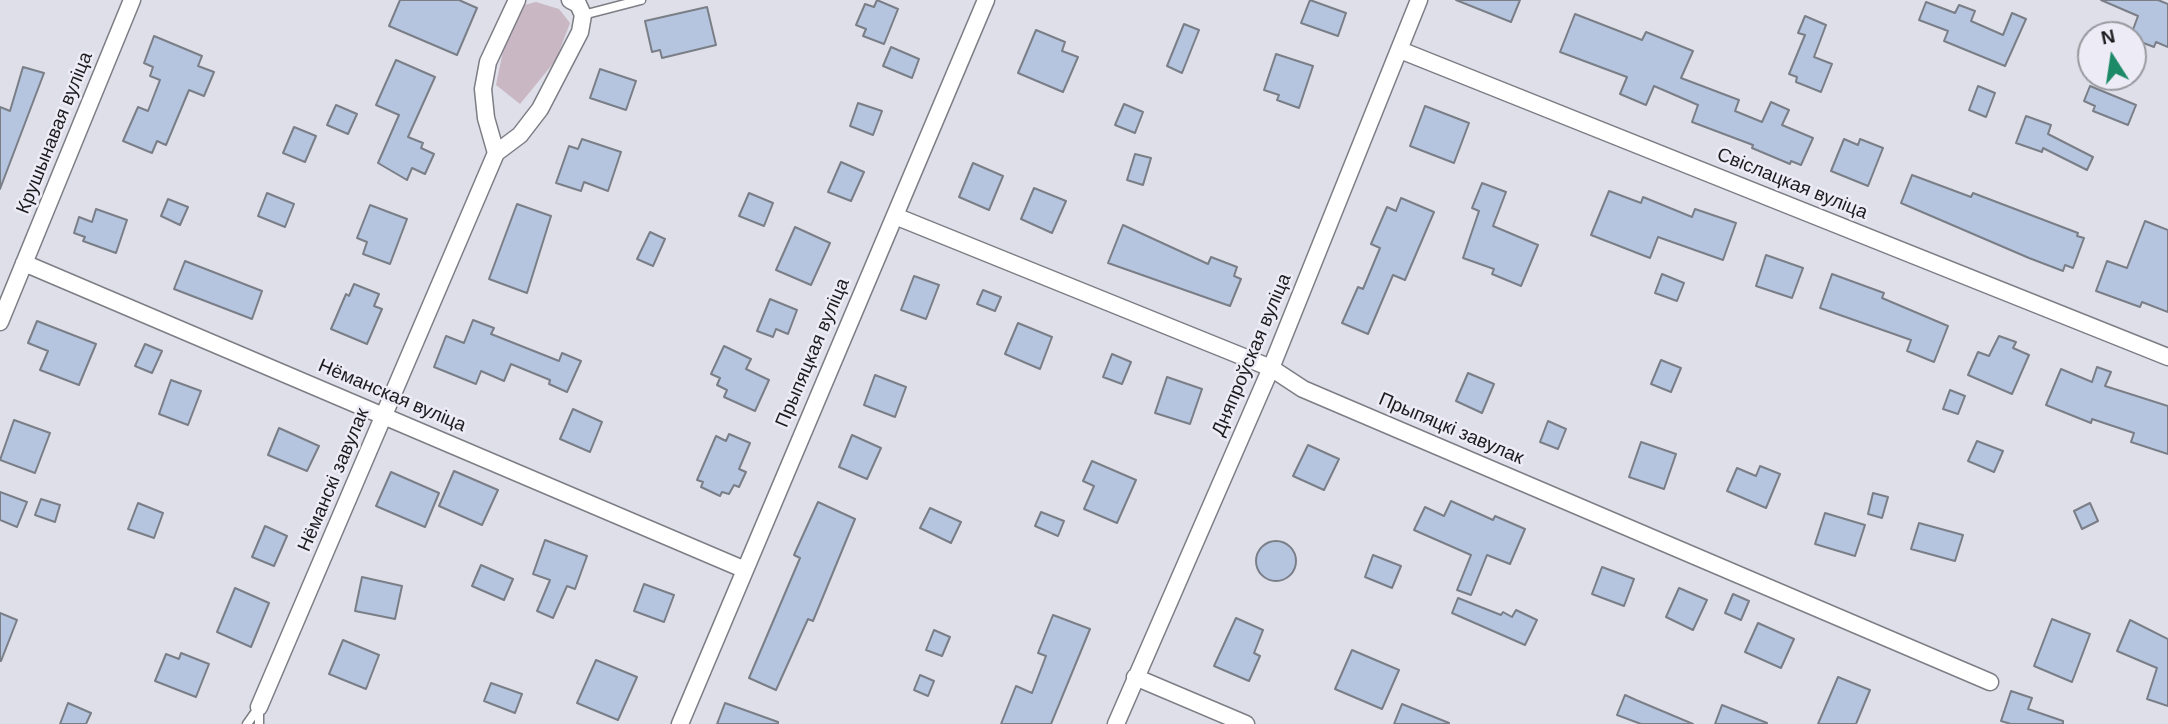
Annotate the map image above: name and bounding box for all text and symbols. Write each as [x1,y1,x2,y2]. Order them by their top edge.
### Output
north arrow [2077,21,2147,91]
text: N [2099,25,2117,49]
street label: Крушынавая вуліца [12,49,98,217]
street label: Свіслацкая вуліца [1713,143,1871,225]
street label: Дняпроўская вуліца [1207,270,1297,440]
street label: Прыпяцкая вуліца [771,275,855,431]
street label: Нёманская вуліца [315,355,469,437]
street label: Прыпяцкі завулак [1375,388,1527,470]
street label: Нёманскі завулак [293,405,375,555]

